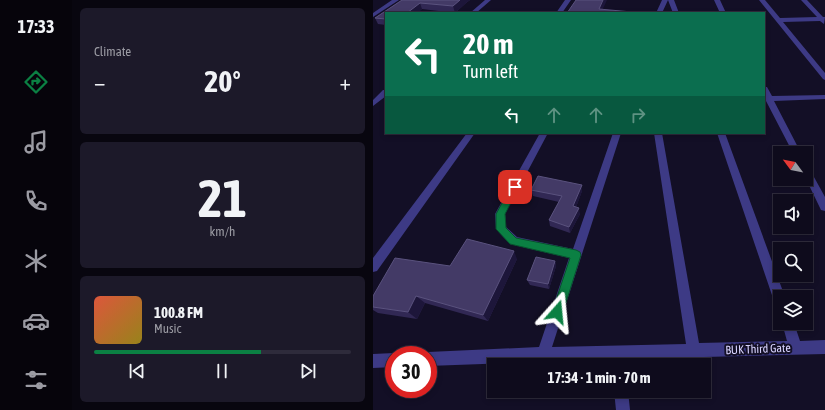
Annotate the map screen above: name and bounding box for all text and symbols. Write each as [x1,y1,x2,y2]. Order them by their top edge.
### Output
text: 17:33 [17,16,55,37]
icon: left [397,28,449,80]
text: 20 m [463,28,513,60]
text: Climate [94,44,131,59]
text: Turn left [463,61,518,82]
text: 20° [204,64,241,98]
icon: directions [22,68,50,96]
text: − [94,69,105,95]
text: + [340,69,351,95]
icon: left [501,104,523,126]
icon: ahead [543,104,565,126]
icon: ahead [585,104,607,126]
icon: right [627,104,649,126]
icon: music [22,128,50,156]
north arrow [773,146,813,186]
map controls [773,146,813,330]
text: 21 [198,168,247,228]
pin [498,170,532,204]
icon: arrive [504,176,526,198]
icon: phone [22,187,50,215]
button: sound [773,194,813,234]
text: km/h [210,224,235,239]
button: search [773,242,813,282]
icon: climate [22,247,50,275]
button: layers [773,290,813,330]
position arrow [536,291,578,333]
text: 100.8 FM [154,304,203,321]
icon: car [22,307,50,335]
text: Music [154,321,181,336]
street label: BUK Third Gate [725,341,791,357]
speed limit sign: 30 [385,346,437,398]
icon: previous [126,360,148,382]
icon: pause [211,360,233,382]
icon: next [297,360,319,382]
icon: filters [22,366,50,394]
text: 17:34 · 1 min · 70 m [547,369,651,386]

